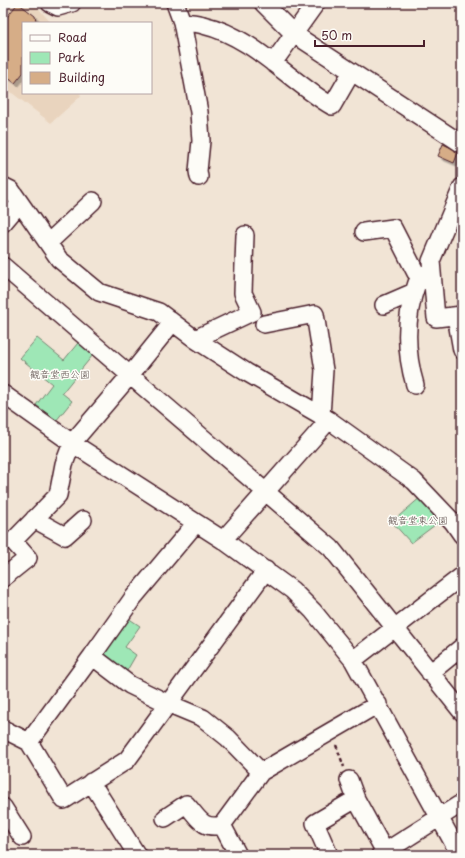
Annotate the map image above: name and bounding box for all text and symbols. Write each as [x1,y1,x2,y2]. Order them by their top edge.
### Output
legend [22,22,152,94]
scale bar [315,22,424,48]
text: 50 m [321,26,352,44]
text: Road [58,28,87,46]
text: Park [58,48,85,66]
text: Building [58,68,105,86]
park label: 観音堂西公園 [30,366,90,381]
park label: 観音堂東公園 [388,512,448,527]

